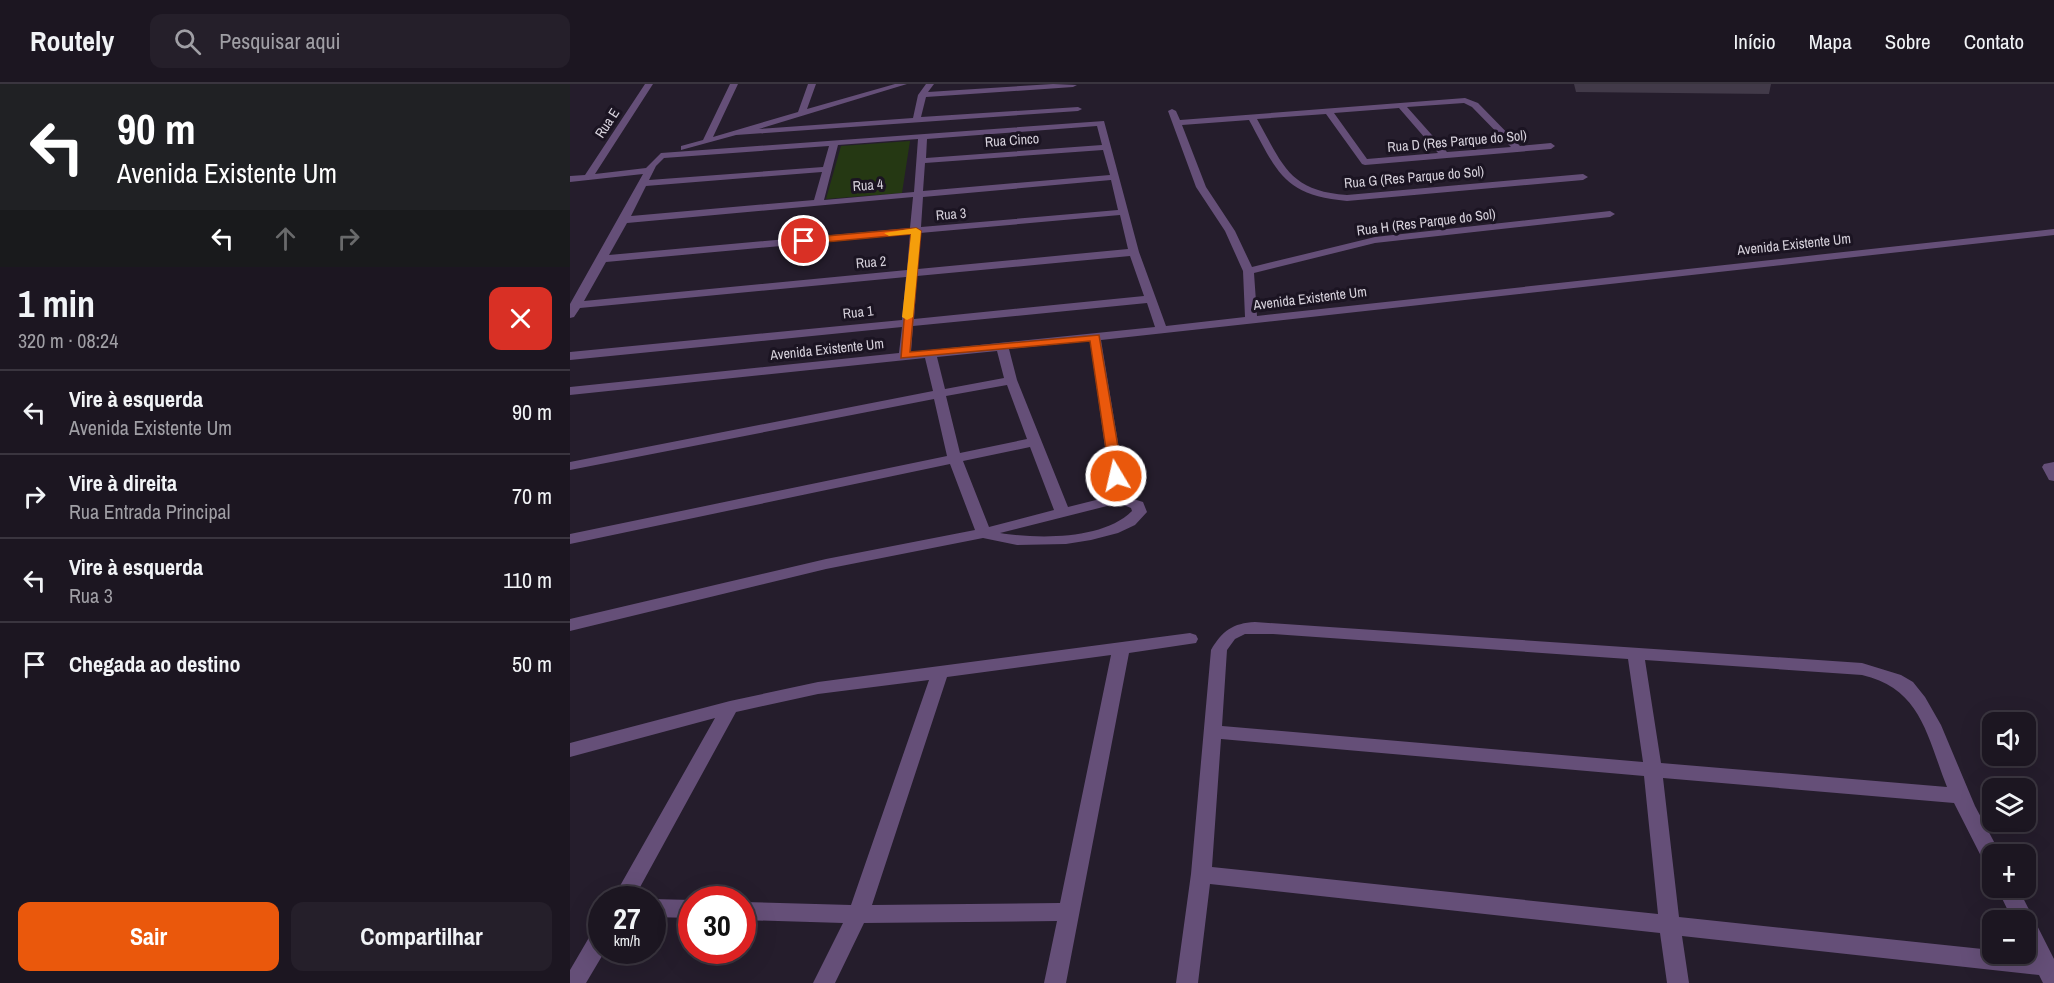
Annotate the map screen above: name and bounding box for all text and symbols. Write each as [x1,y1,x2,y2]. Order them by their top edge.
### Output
search box [150,14,570,68]
text: Routely [30,22,114,60]
icon: search [171,25,204,58]
text: Pesquisar aqui [219,26,341,56]
text: Início [1734,27,1776,56]
text: Mapa [1809,27,1852,56]
text: Sobre [1885,27,1931,56]
text: Contato [1964,27,2024,56]
text: 90 m [117,101,196,157]
street label: Rua E [591,105,623,141]
icon: left [18,108,96,186]
street label: Rua D (Res Parque do Sol) [1387,126,1528,156]
street label: Rua Cinco [984,129,1040,151]
text: Avenida Existente Um [117,155,337,191]
street label: Rua G (Res Parque do Sol) [1343,162,1485,192]
street label: Rua 4 [852,175,885,195]
street label: Rua 3 [935,204,967,224]
street label: Rua H (Res Parque do Sol) [1356,205,1497,239]
pin [778,215,829,266]
icon: left [206,222,239,255]
icon: ahead [269,222,302,255]
icon: right [332,222,365,255]
icon: arrive [787,224,820,257]
street label: Avenida Existente Um [1735,229,1852,259]
street label: Rua 2 [855,252,887,272]
text: 1 min [18,280,95,328]
street label: Avenida Existente Um [1251,282,1368,314]
button: close [489,287,552,350]
street label: Rua 1 [842,301,875,323]
text: 320 m · 08:24 [18,327,118,354]
street label: Avenida Existente Um [768,334,885,364]
text: Vire à esquerda [69,384,203,414]
icon: left [18,396,51,429]
text: 90 m [512,397,552,427]
text: Avenida Existente Um [69,414,232,441]
position arrow [1084,444,1148,508]
text: Vire à direita [69,468,177,498]
icon: right [18,480,51,513]
text: 70 m [512,481,552,511]
text: Rua Entrada Principal [69,498,230,525]
text: Vire à esquerda [69,552,203,582]
icon: left [18,564,51,597]
text: 110 m [503,565,552,595]
text: Rua 3 [69,582,113,609]
icon: arrive [18,648,51,681]
text: Chegada ao destino [69,649,240,679]
text: 50 m [512,649,552,679]
map controls [1982,712,2036,964]
button: sound [1982,712,2036,766]
button: layers [1982,778,2036,832]
button: + [1982,844,2036,898]
speed limit sign: 30 [678,886,756,964]
text: 27 [613,898,641,938]
button: Sair [18,902,279,971]
button: Compartilhar [291,902,552,971]
button: − [1982,910,2036,964]
text: km/h [614,930,640,951]

